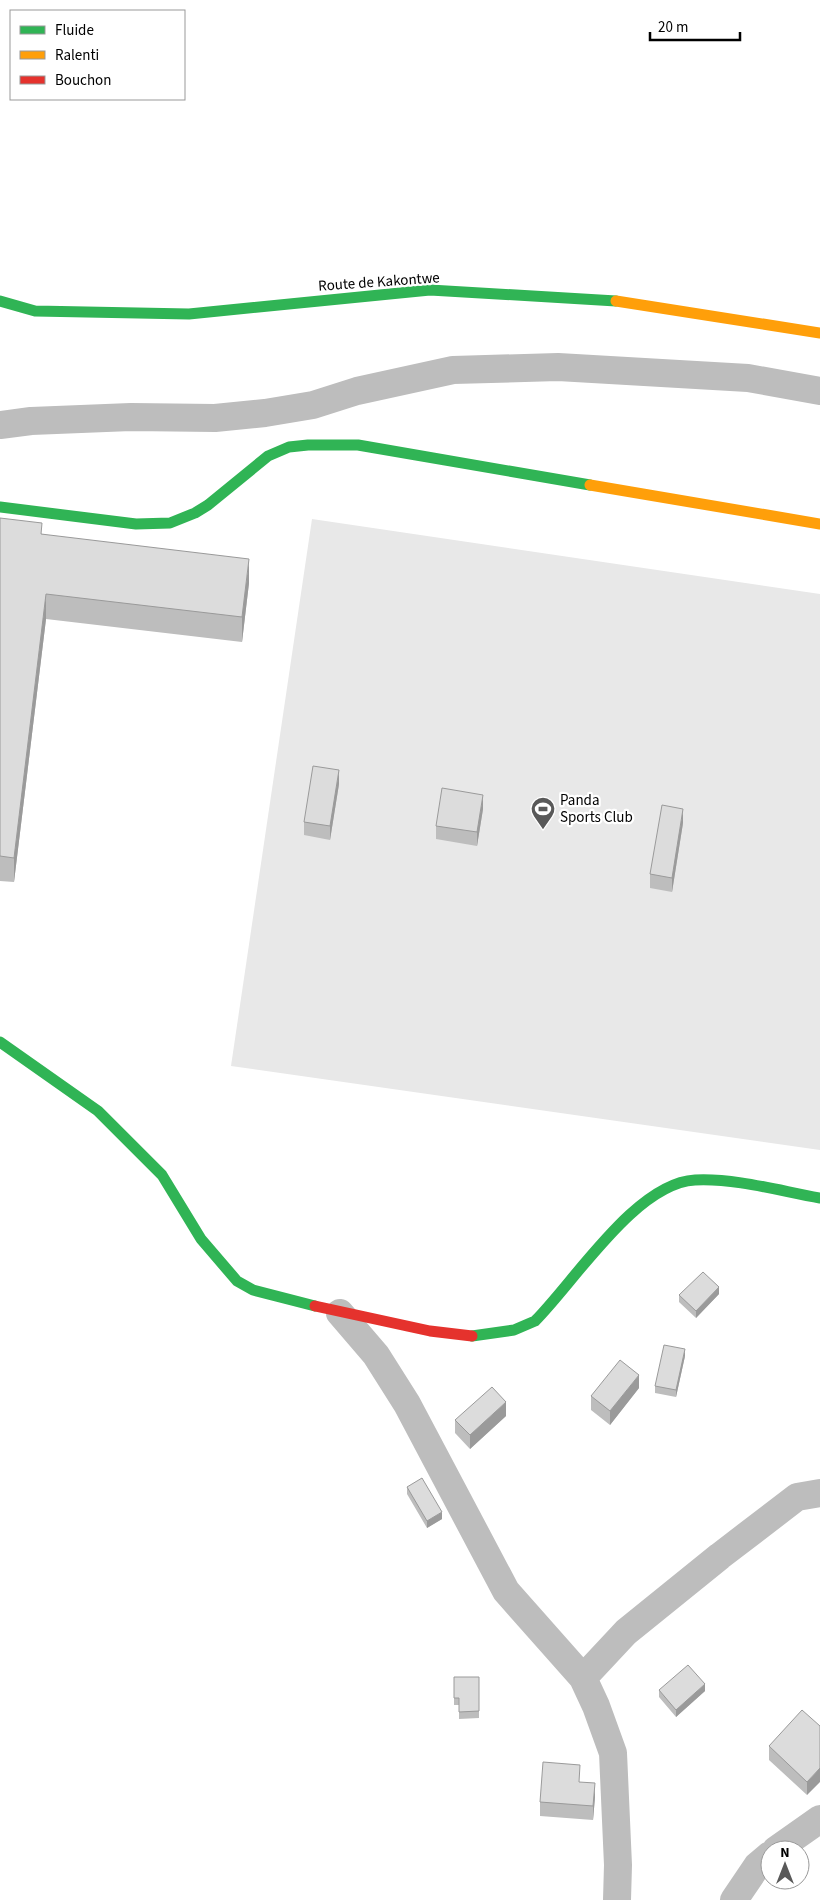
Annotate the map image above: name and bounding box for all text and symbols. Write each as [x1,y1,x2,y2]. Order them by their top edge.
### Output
legend [10,10,185,100]
scale bar [650,10,740,42]
text: 20 m [658,17,688,38]
text: Fluide [55,20,94,41]
text: Ralenti [55,45,99,66]
text: Bouchon [55,70,111,91]
street label: Route de Kakontwe [318,267,440,297]
place label: Panda Sports Club [560,790,633,828]
sports icon: Panda Sports Club [530,796,556,830]
north arrow [760,1840,810,1890]
text: N [780,1843,790,1863]

